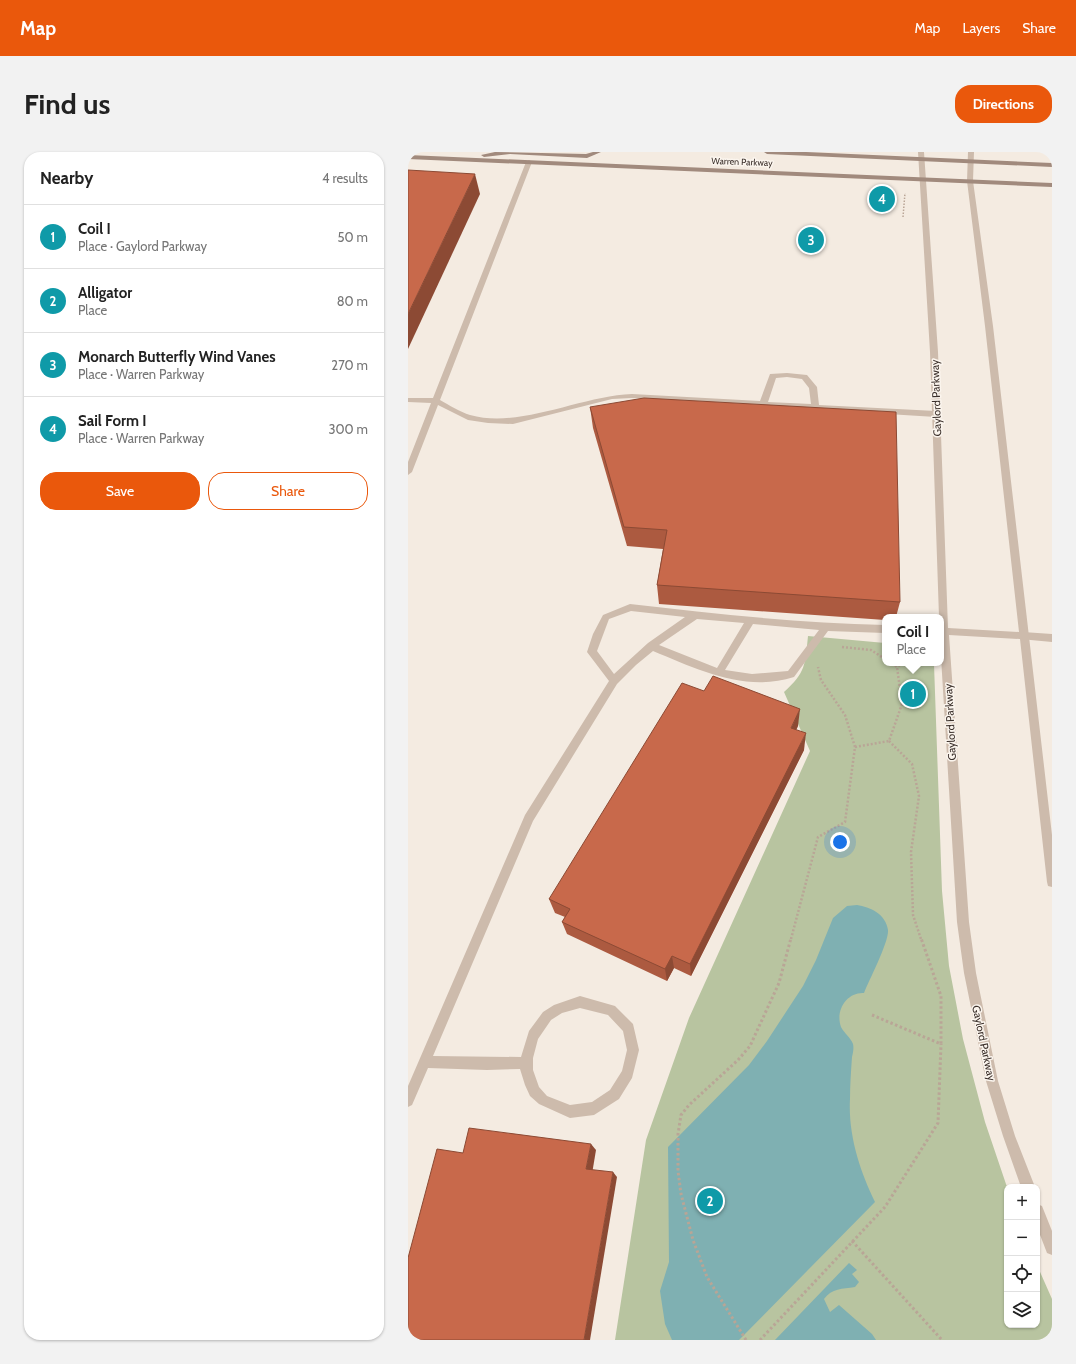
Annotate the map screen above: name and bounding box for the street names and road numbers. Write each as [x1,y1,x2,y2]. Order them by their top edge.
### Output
street label: Warren Parkway [711,155,773,168]
street label: Gaylord Parkway [928,359,944,437]
street label: Gaylord Parkway [941,683,959,761]
street label: Gaylord Parkway [969,1004,999,1082]

